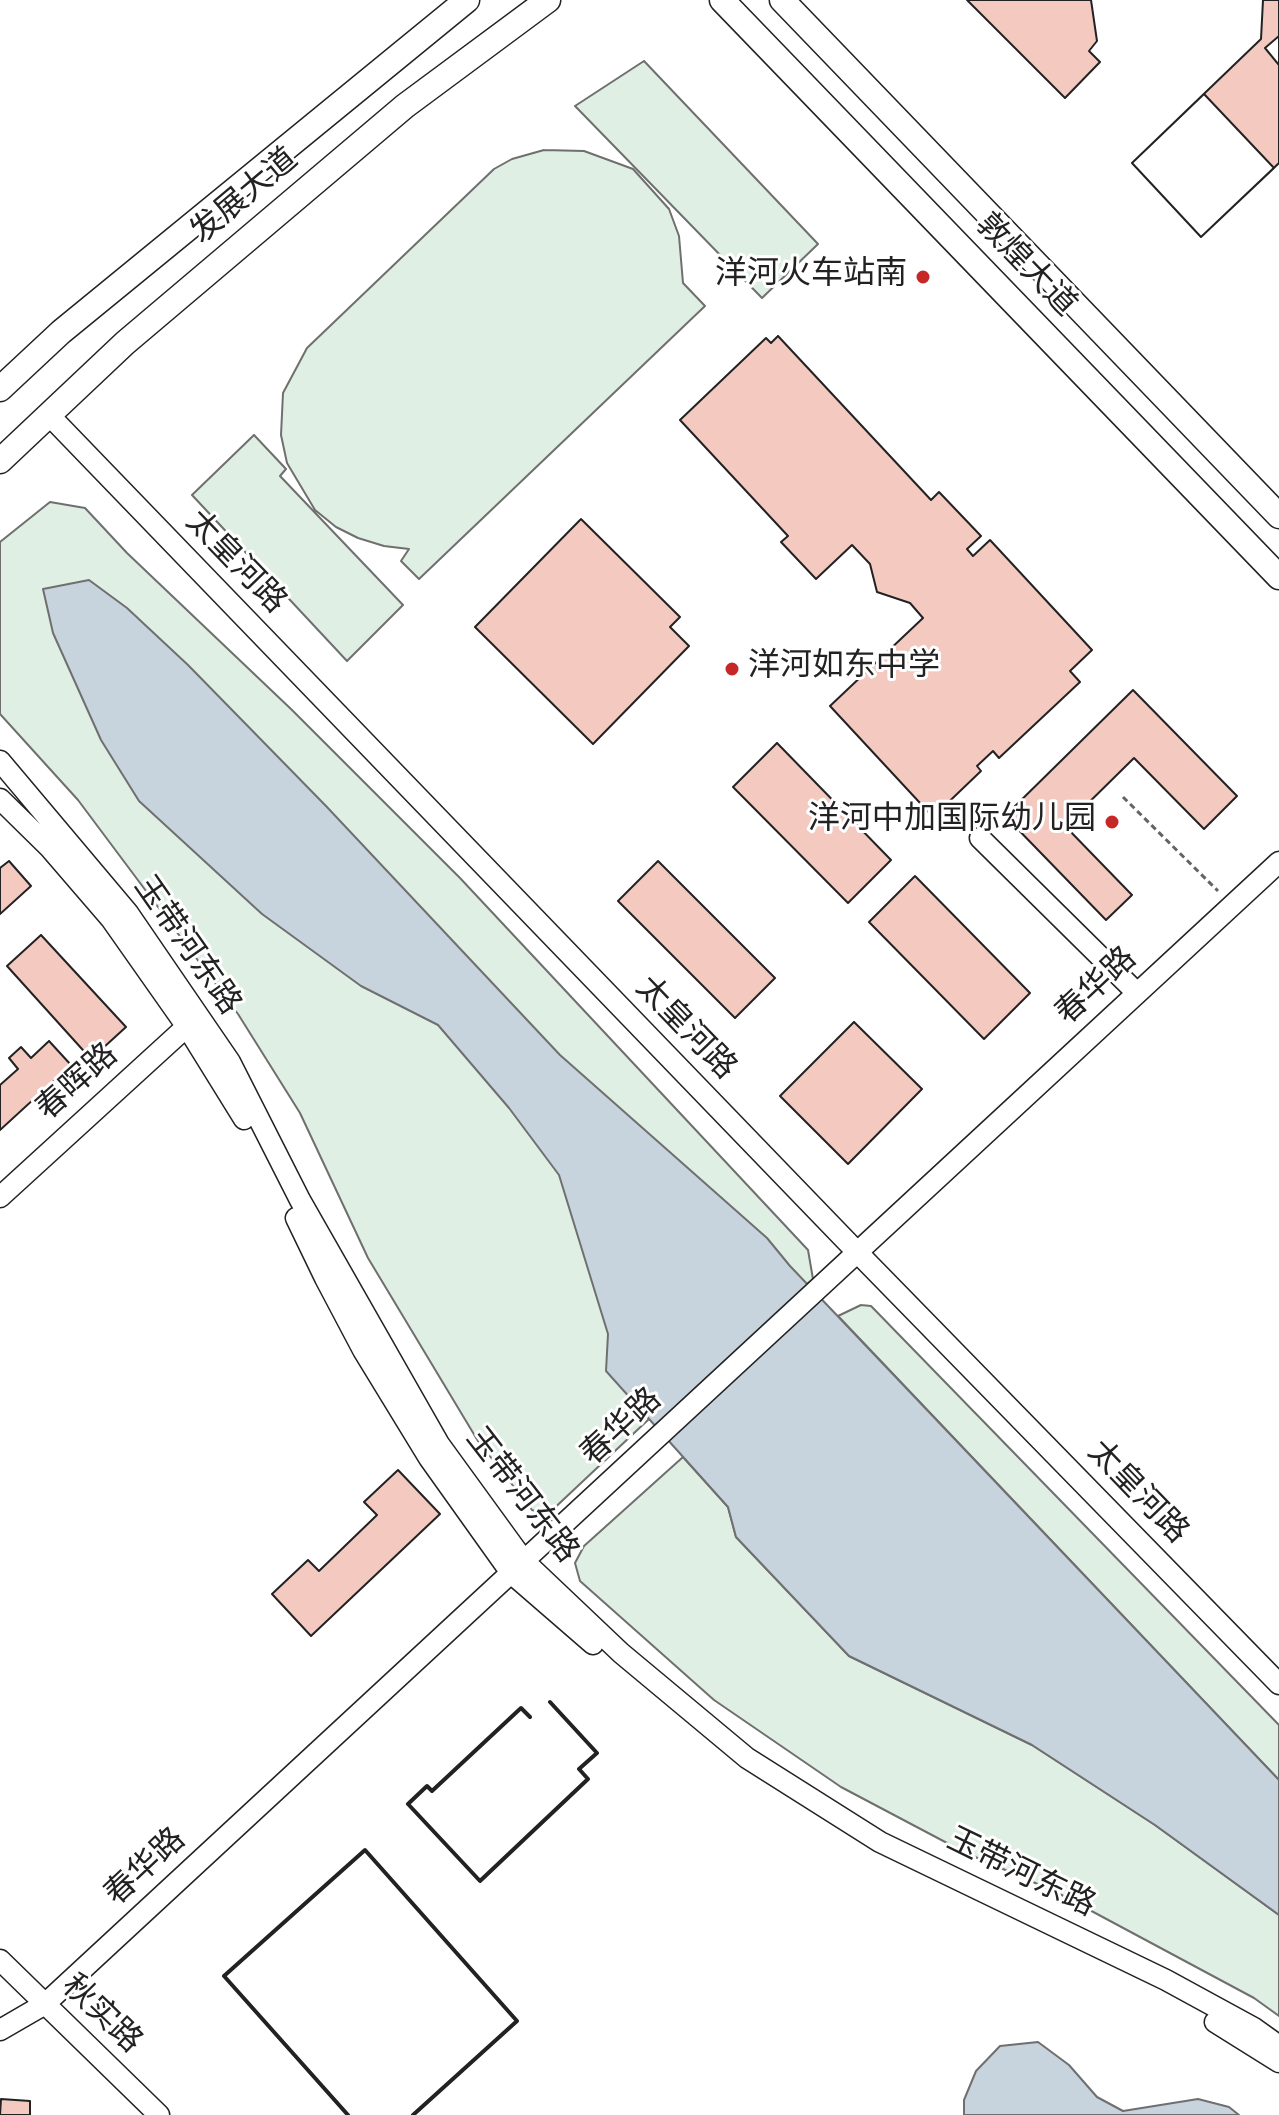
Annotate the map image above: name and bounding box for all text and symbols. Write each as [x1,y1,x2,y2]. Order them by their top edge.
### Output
street label: 发展大道 [185,142,307,254]
street label: 敦煌大道 [966,208,1082,326]
place label: 洋河火车站南 [715,258,907,296]
marker: 洋河火车站南 [914,268,932,286]
street label: 太皇河路 [176,505,292,623]
place label: 洋河如东中学 [748,650,940,688]
marker: 洋河如东中学 [723,660,741,678]
place label: 洋河中加国际幼儿园 [808,803,1096,841]
marker: 洋河中加国际幼儿园 [1103,813,1121,831]
street label: 玉带河东路 [123,870,247,1024]
street label: 春华路 [1050,941,1146,1035]
street label: 太皇河路 [626,971,742,1089]
street label: 春晖路 [30,1038,128,1130]
street label: 春华路 [575,1382,671,1476]
street label: 玉带河东路 [456,1422,584,1572]
street label: 太皇河路 [1078,1435,1194,1553]
street label: 春华路 [99,1822,195,1916]
street label: 玉带河东路 [940,1823,1100,1927]
street label: 秋实路 [52,1969,148,2063]

